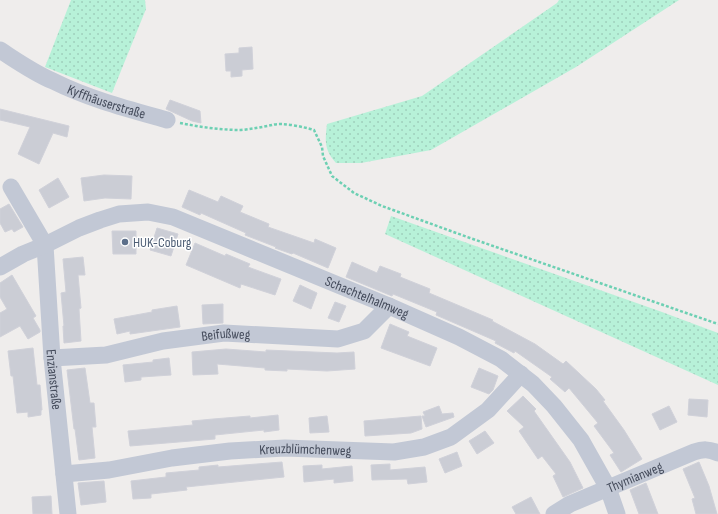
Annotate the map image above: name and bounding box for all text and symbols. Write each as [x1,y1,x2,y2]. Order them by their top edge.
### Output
street label: Kyffhäuserstraße [65,81,147,123]
place label: HUK-Coburg [133,234,192,251]
marker: HUK-Coburg [120,237,130,247]
street label: Schachtelhalmweg [322,273,412,323]
street label: Beifußweg [200,325,251,345]
street label: Enzianstraße [42,349,65,411]
street label: Kreuzblümchenweg [259,440,352,459]
street label: Thymianweg [604,458,666,497]

